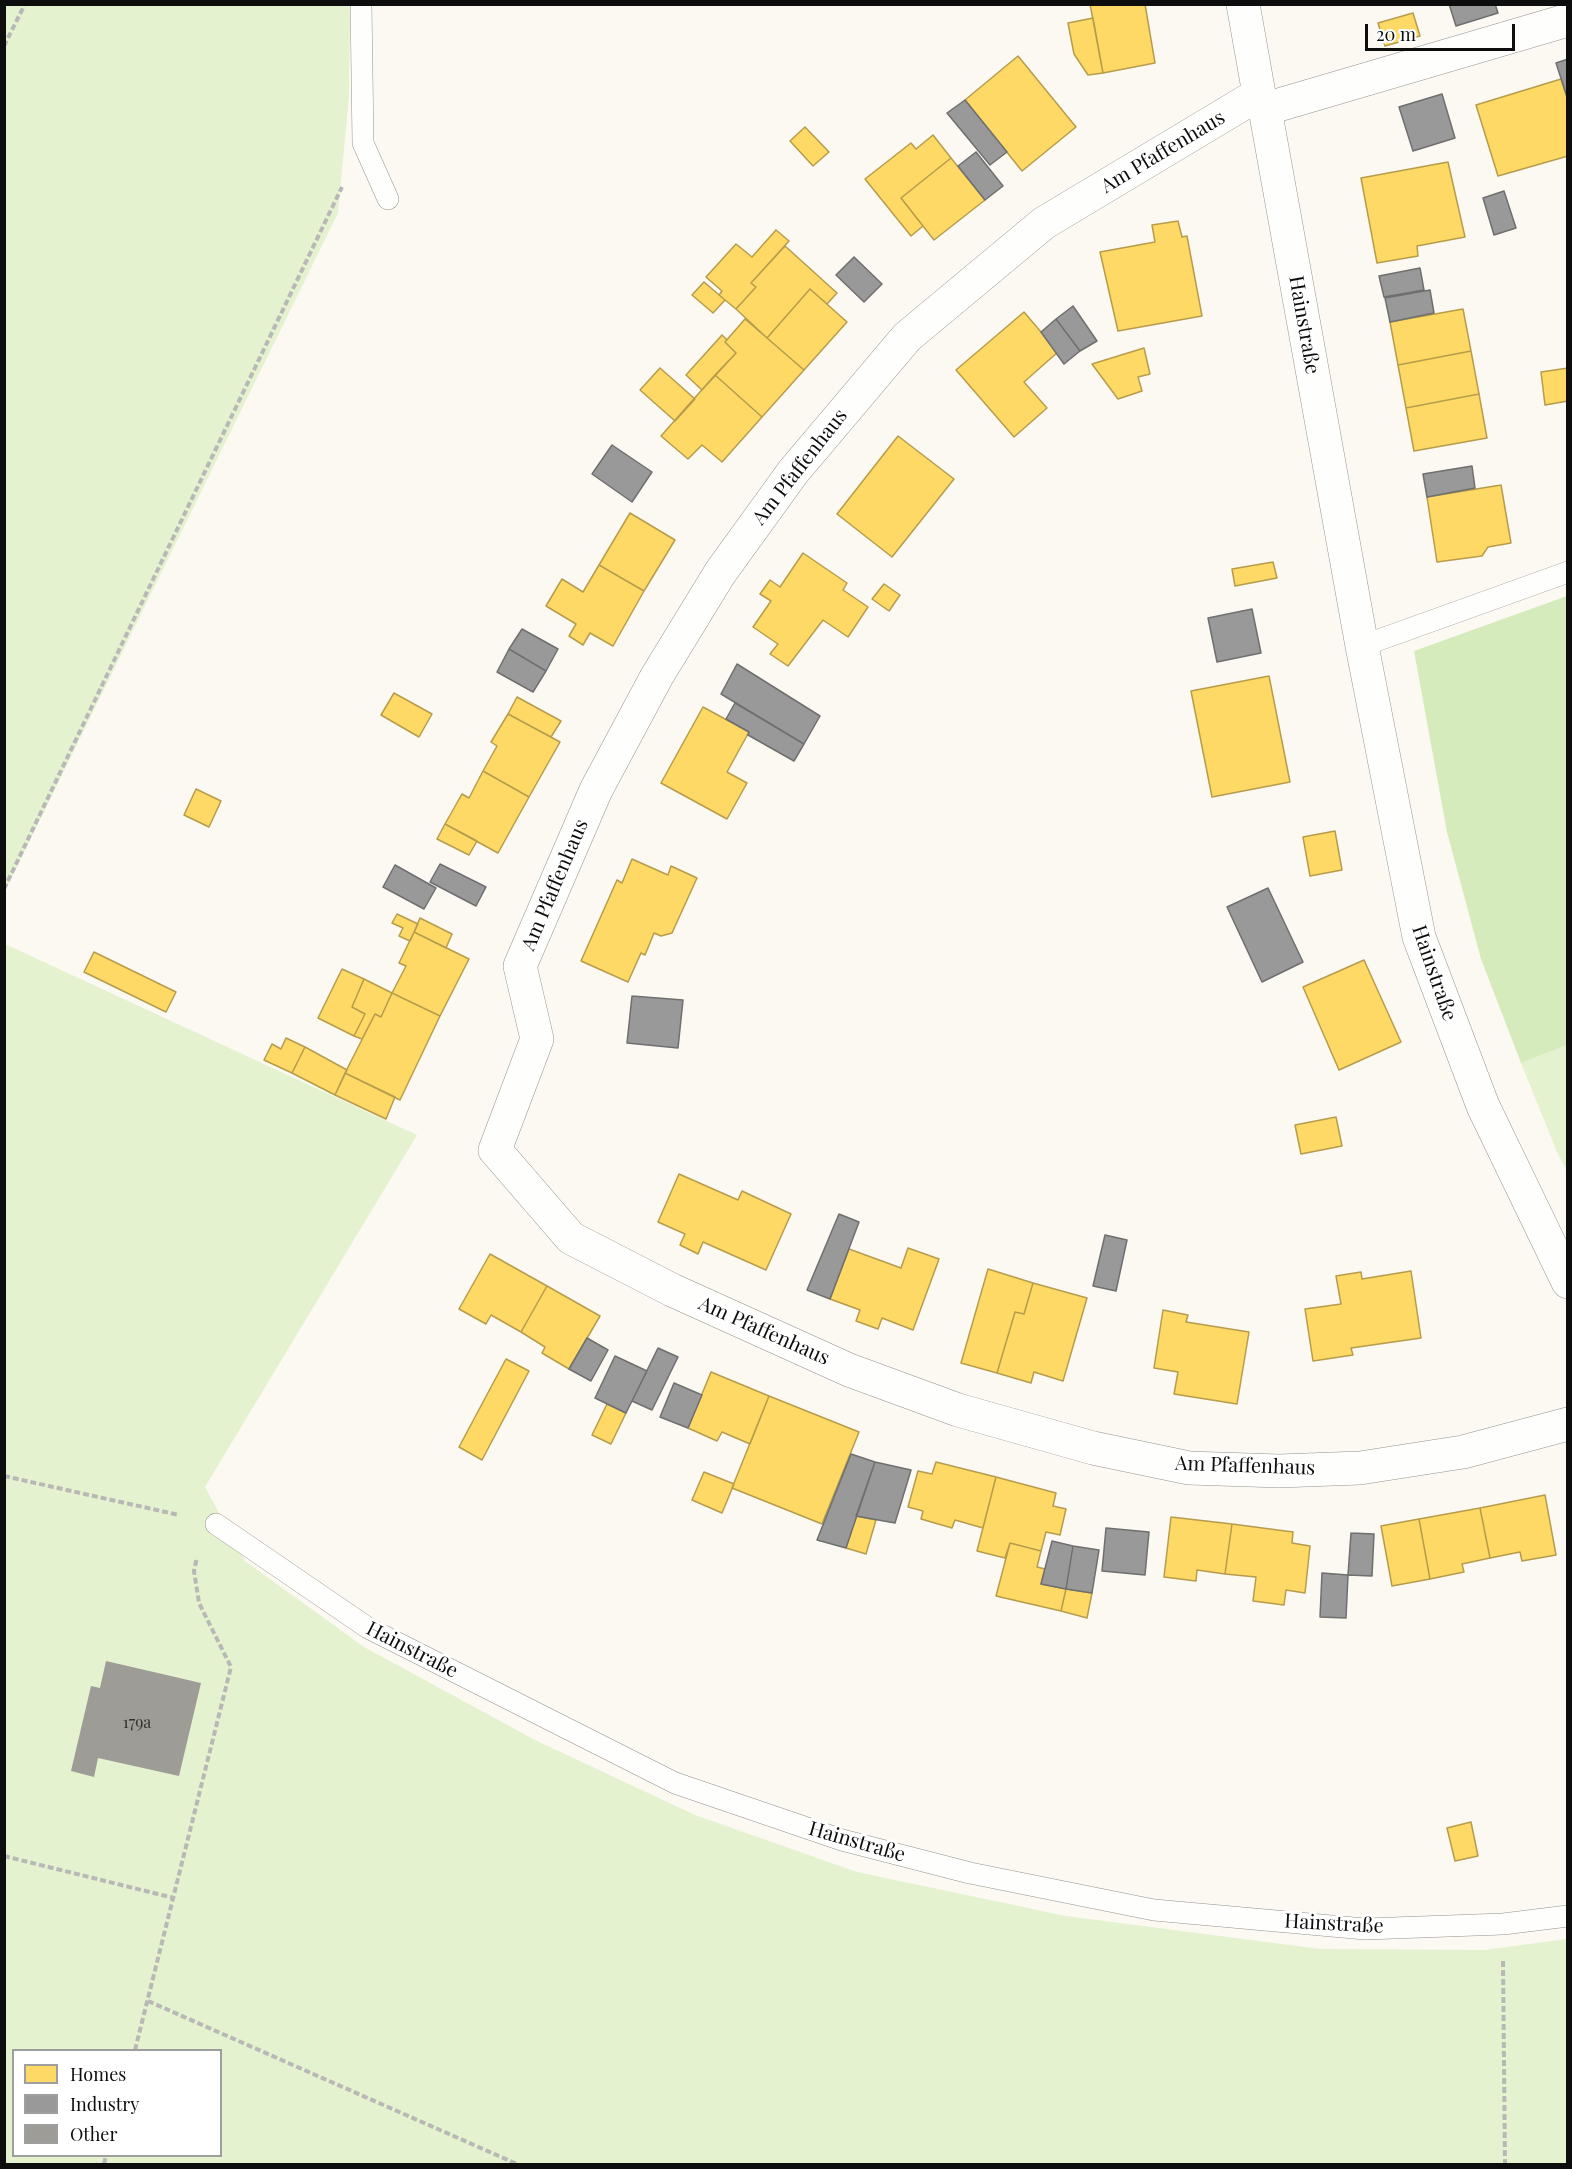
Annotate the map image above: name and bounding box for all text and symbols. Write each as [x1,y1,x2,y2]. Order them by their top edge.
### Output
scale bar [1368,12,1518,50]
text: 20 m [1376,22,1416,46]
street label: Am Pfaffenhaus [1097,106,1229,198]
street label: Hainstraße [1284,274,1324,376]
street label: Am Pfaffenhaus [747,404,853,530]
street label: Am Pfaffenhaus [517,816,593,954]
street label: Hainstraße [1406,922,1462,1024]
street label: Am Pfaffenhaus [695,1291,833,1371]
street label: Am Pfaffenhaus [1174,1452,1316,1480]
street label: Hainstraße [362,1617,462,1683]
house number: 179a [123,1713,151,1733]
street label: Hainstraße [806,1817,908,1867]
street label: Hainstraße [1284,1909,1384,1939]
legend [12,2049,222,2157]
text: Homes [70,2062,126,2086]
text: Industry [70,2092,139,2116]
text: Other [70,2122,117,2146]

